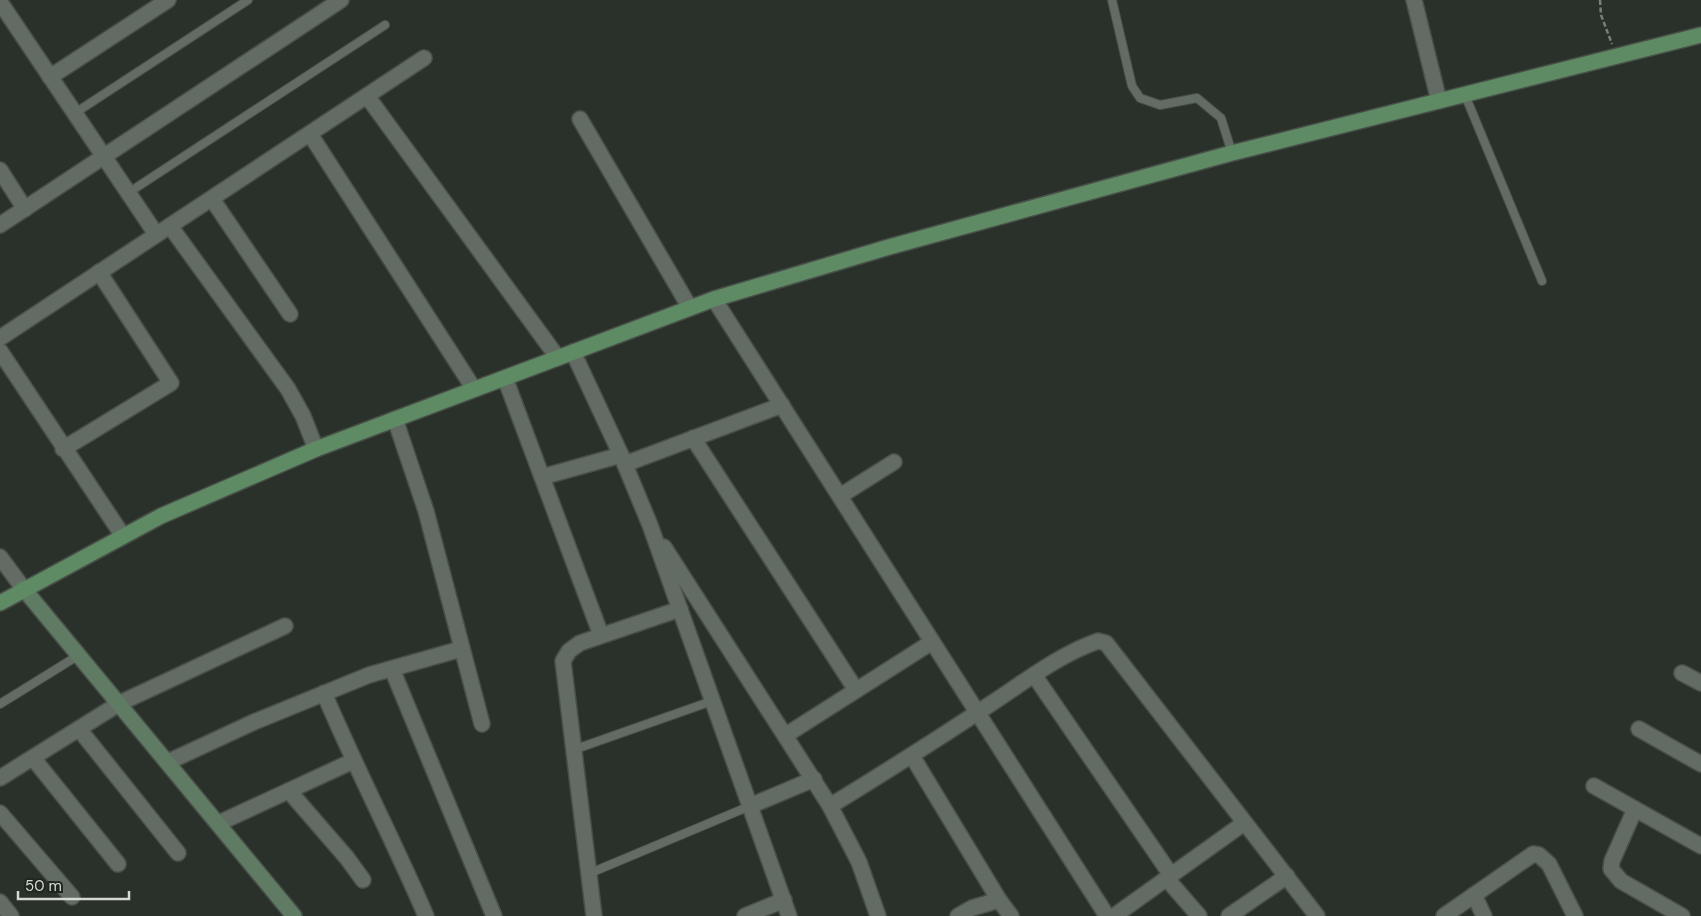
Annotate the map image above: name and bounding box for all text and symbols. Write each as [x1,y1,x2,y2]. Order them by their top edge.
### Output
scale bar [18,868,129,900]
text: 50 m [25,876,62,896]

